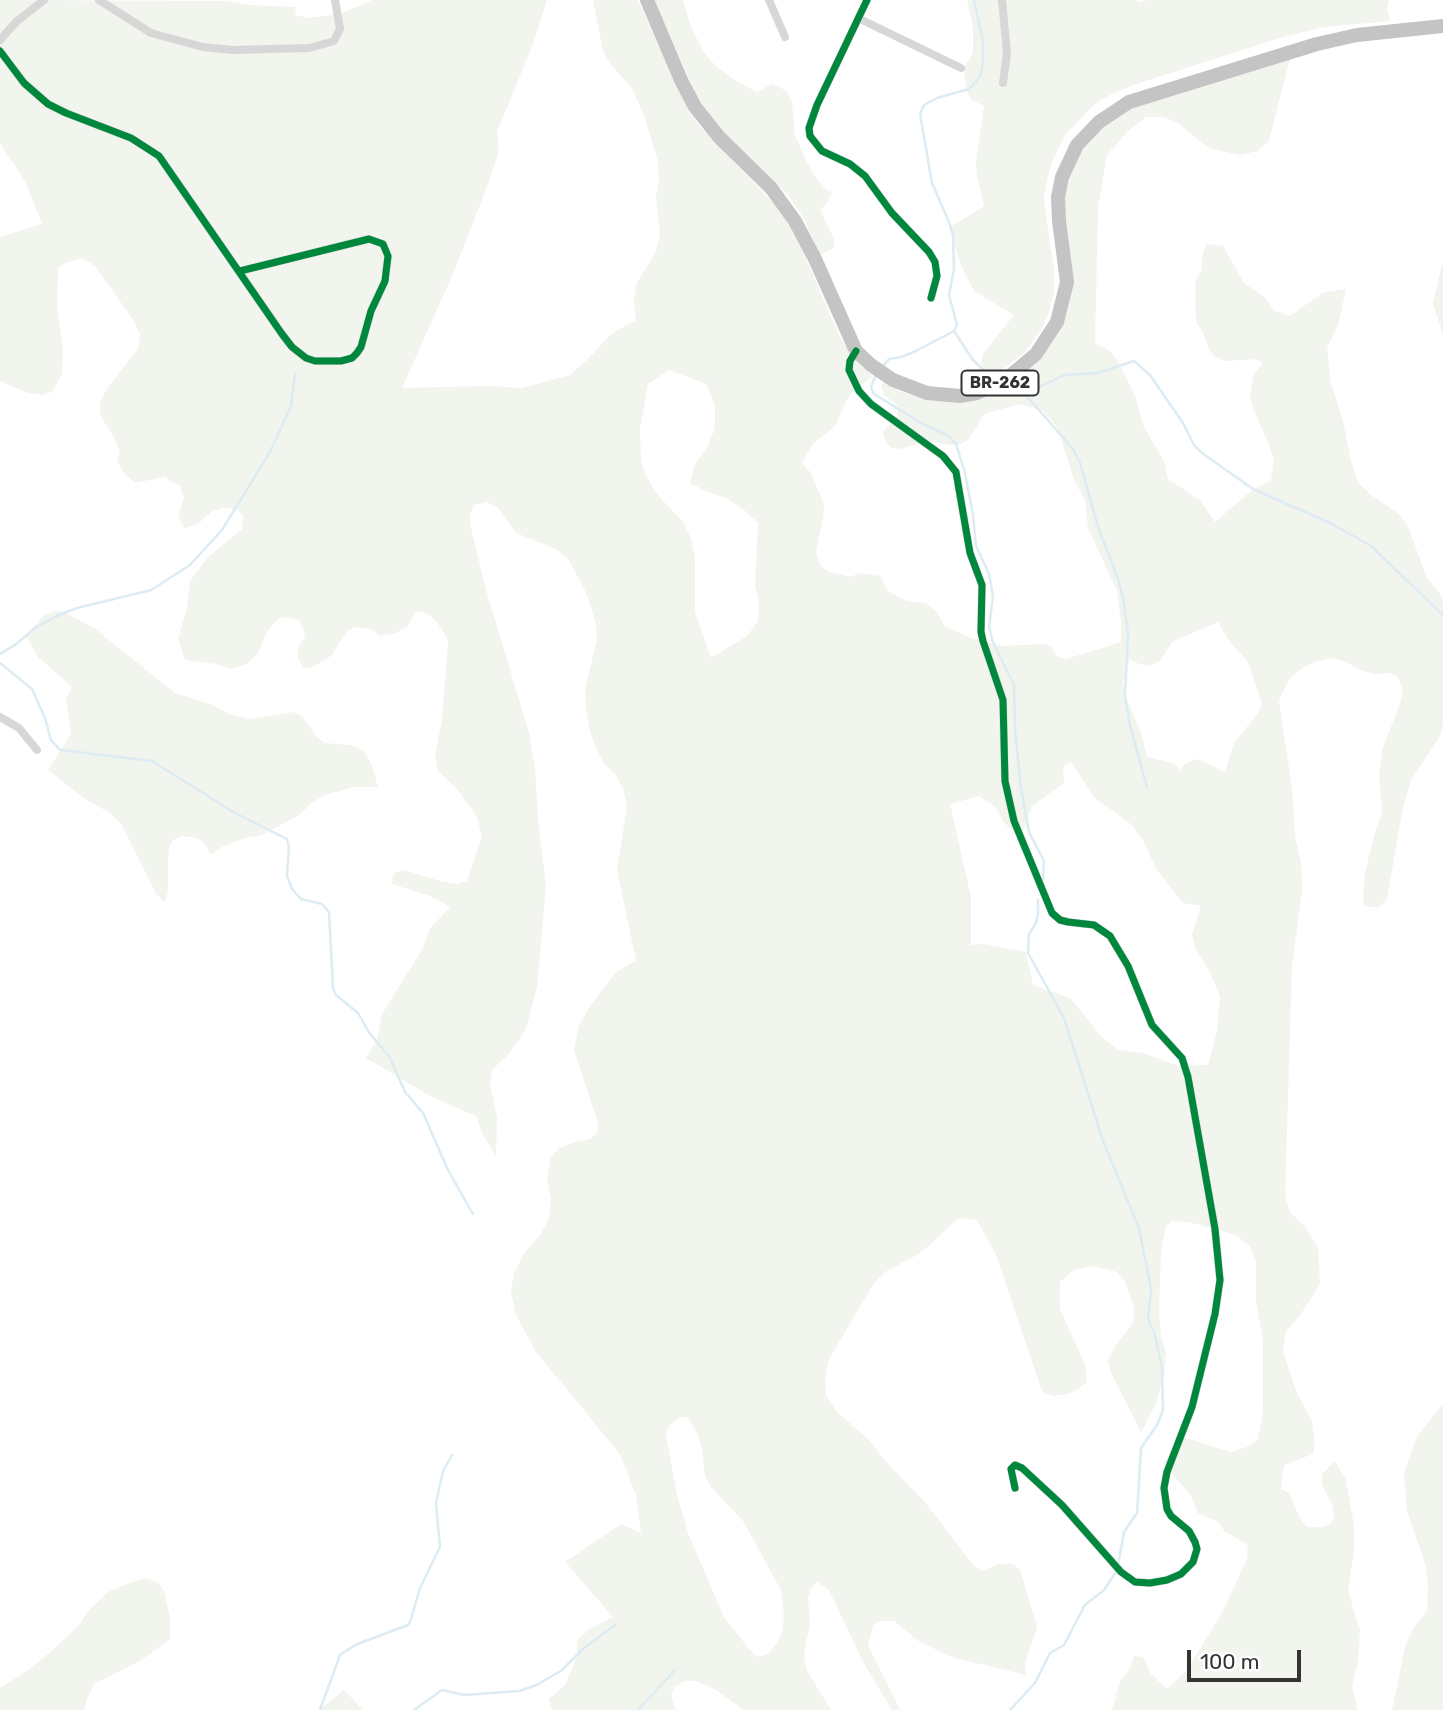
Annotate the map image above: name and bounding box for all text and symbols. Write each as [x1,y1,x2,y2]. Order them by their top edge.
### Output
road number: BR-262 [962,370,1038,396]
scale bar [1191,1636,1305,1680]
text: 100 m [1200,1649,1259,1674]

